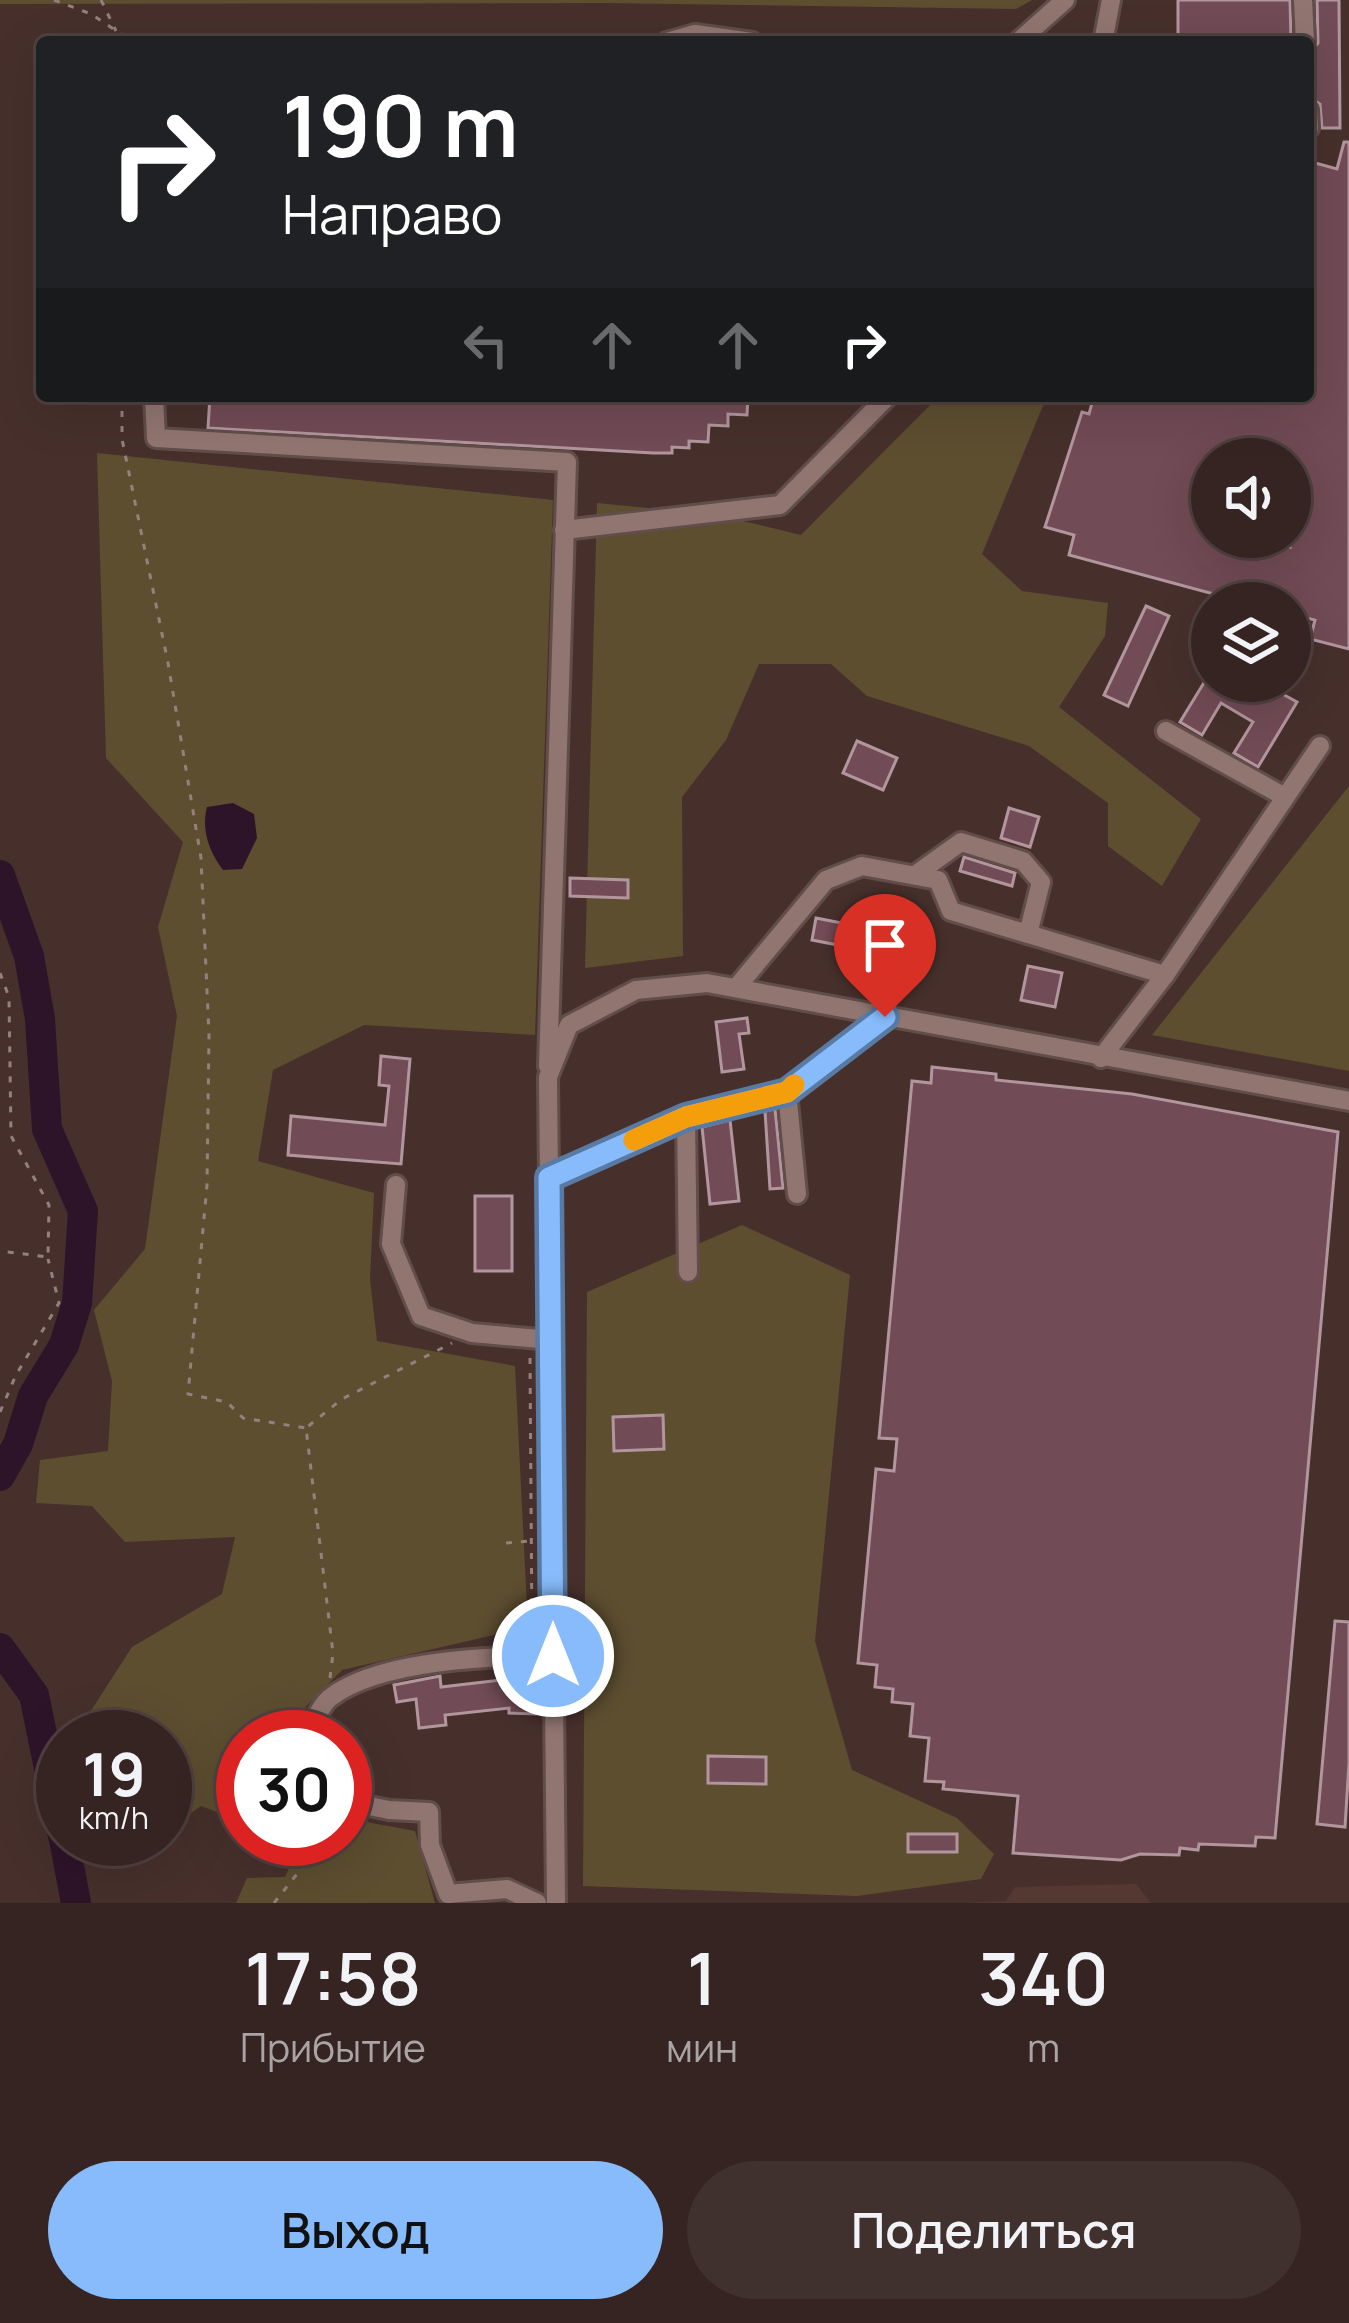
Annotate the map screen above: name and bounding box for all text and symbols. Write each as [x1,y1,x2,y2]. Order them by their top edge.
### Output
text: 190 m [282,67,519,182]
icon: right [84,84,240,240]
text: Направо [282,176,503,250]
icon: left [453,312,519,378]
icon: ahead [579,312,645,378]
icon: ahead [705,312,771,378]
icon: right [831,312,897,378]
map controls [1191,438,1311,702]
button: sound [1191,438,1311,558]
button: layers [1191,582,1311,702]
pin [834,894,936,1017]
icon: arrive [852,912,918,978]
position arrow [490,1593,616,1719]
speed limit sign: 30 [216,1710,372,1866]
text: 19 [82,1732,146,1814]
text: km/h [79,1797,149,1838]
text: 17:58 [244,1928,421,2027]
text: 1 [687,1928,717,2027]
text: 340 [978,1928,1109,2027]
text: Прибытие [240,2020,426,2074]
text: мин [666,2020,738,2074]
text: m [1027,2020,1060,2074]
button: Выход [48,2161,663,2299]
button: Поделиться [687,2161,1301,2299]

